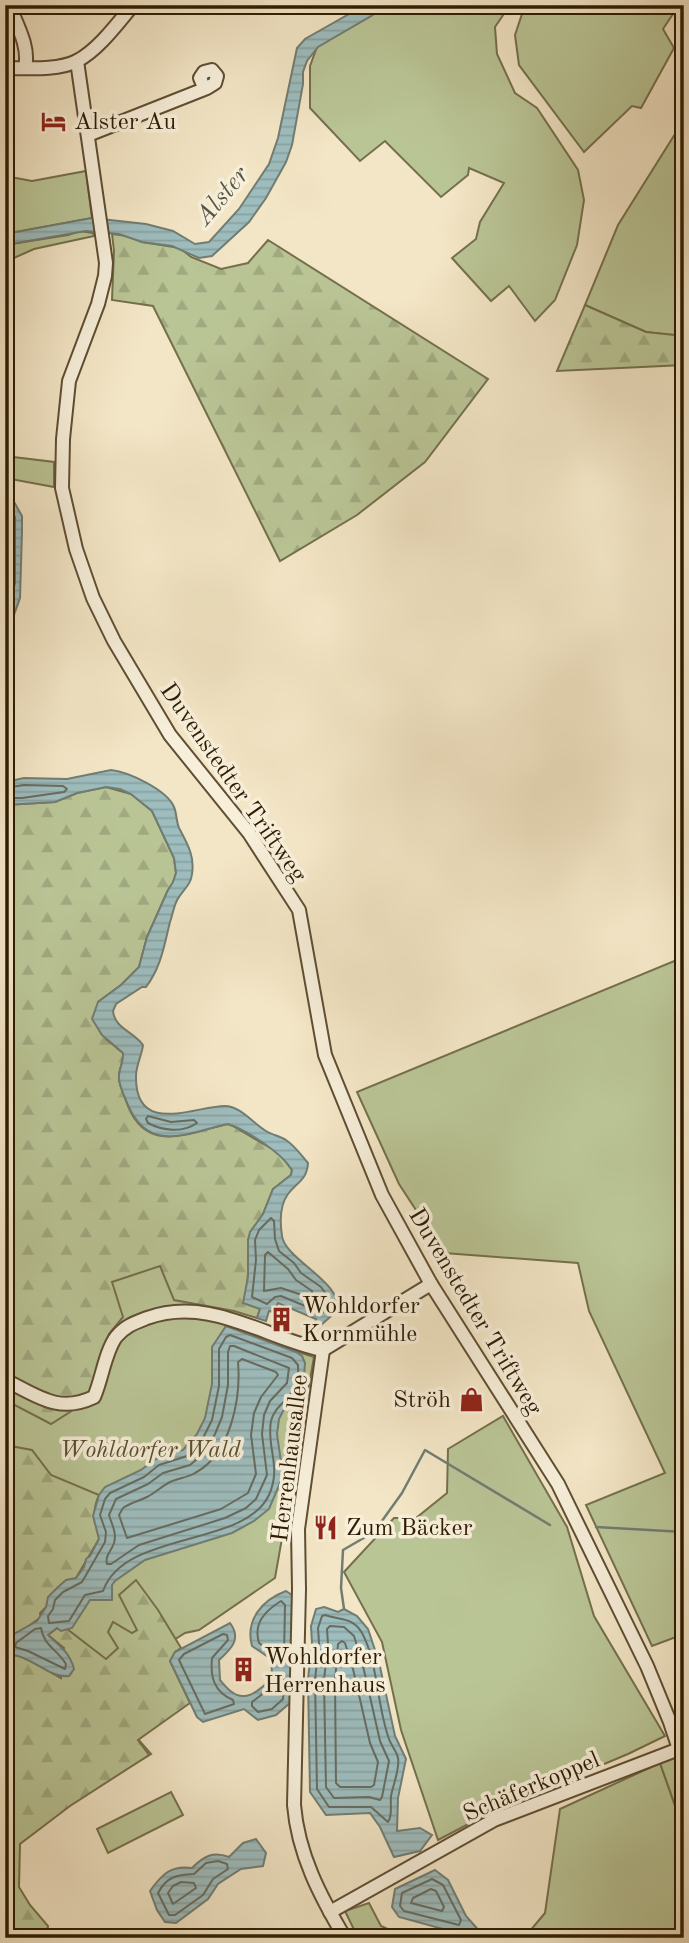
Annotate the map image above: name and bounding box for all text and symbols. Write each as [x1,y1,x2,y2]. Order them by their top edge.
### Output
hotel icon: Alster Au [40,107,68,135]
place label: Alster Au [74,111,177,135]
water label: Alster [190,161,255,232]
street label: Duvenstedter Triftweg [155,679,310,887]
street label: Duvenstedter Triftweg [403,1204,546,1420]
place label: Wohldorfer Kornmühle [302,1295,420,1347]
building icon: Wohldorfer Kornmühle [268,1305,296,1333]
street label: Herrenhausallee [269,1373,313,1543]
shop icon: Ströh [457,1385,485,1413]
place label: Ströh [393,1389,451,1413]
park label: Wohldorfer Wald [59,1439,241,1463]
restaurant icon: Zum Bäcker [312,1513,340,1541]
place label: Zum Bäcker [346,1517,473,1541]
place label: Wohldorfer Herrenhaus [264,1646,386,1698]
building icon: Wohldorfer Herrenhaus [230,1656,258,1684]
street label: Schäferkoppel [460,1748,604,1827]

